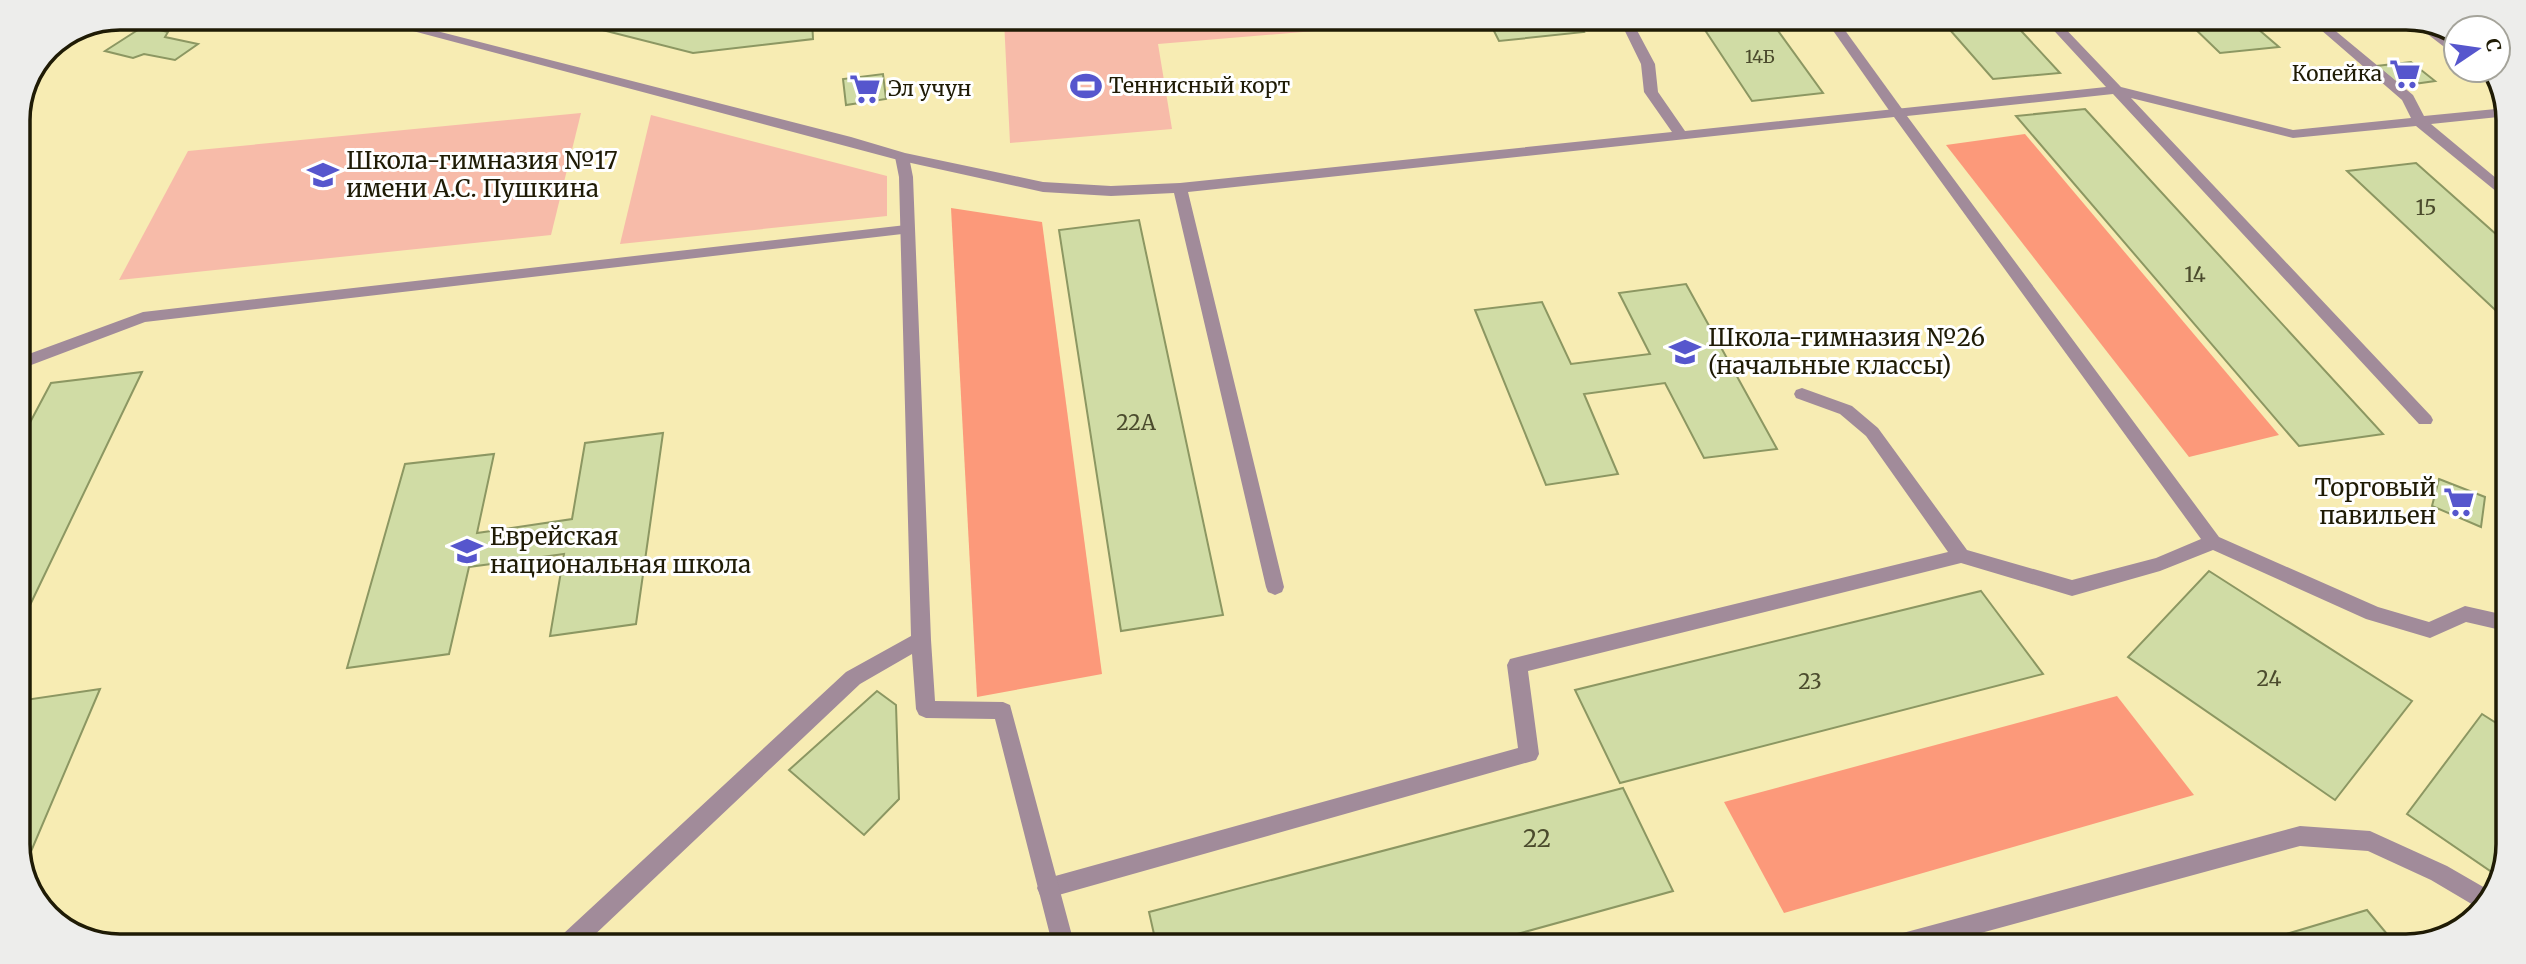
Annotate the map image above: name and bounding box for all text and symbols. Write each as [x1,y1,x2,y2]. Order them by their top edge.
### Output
north arrow [2442,14,2512,84]
text: С [2480,36,2507,54]
house number: 14Б [1745,45,1775,68]
supermarket icon: Копейка [2388,57,2422,91]
place label: Копейка [2292,60,2382,87]
sports icon: Теннисный корт [1069,69,1103,103]
supermarket icon: Эл учун [848,72,882,106]
place label: Теннисный корт [1109,72,1291,99]
place label: Эл учун [888,75,972,102]
place label: Школа-гимназия №17 имени А.С. Пушкина [346,145,618,204]
school or university icon: Школа-гимназия №17 имени А.С. Пушкина [306,158,340,192]
house number: 15 [2415,194,2437,221]
house number: 14 [2184,261,2206,288]
place label: Школа-гимназия №26 (начальные классы) [1708,322,1985,381]
school or university icon: Школа-гимназия №26 (начальные классы) [1668,335,1702,369]
house number: 22А [1116,409,1156,436]
place label: Торговый павильен [2314,472,2436,531]
supermarket icon: Торговый павильен [2442,485,2476,519]
place label: Еврейская национальная школа [490,521,751,580]
school or university icon: Еврейская национальная школа [450,534,484,568]
house number: 24 [2257,665,2281,692]
house number: 23 [1798,668,1822,695]
house number: 22 [1523,823,1551,854]

